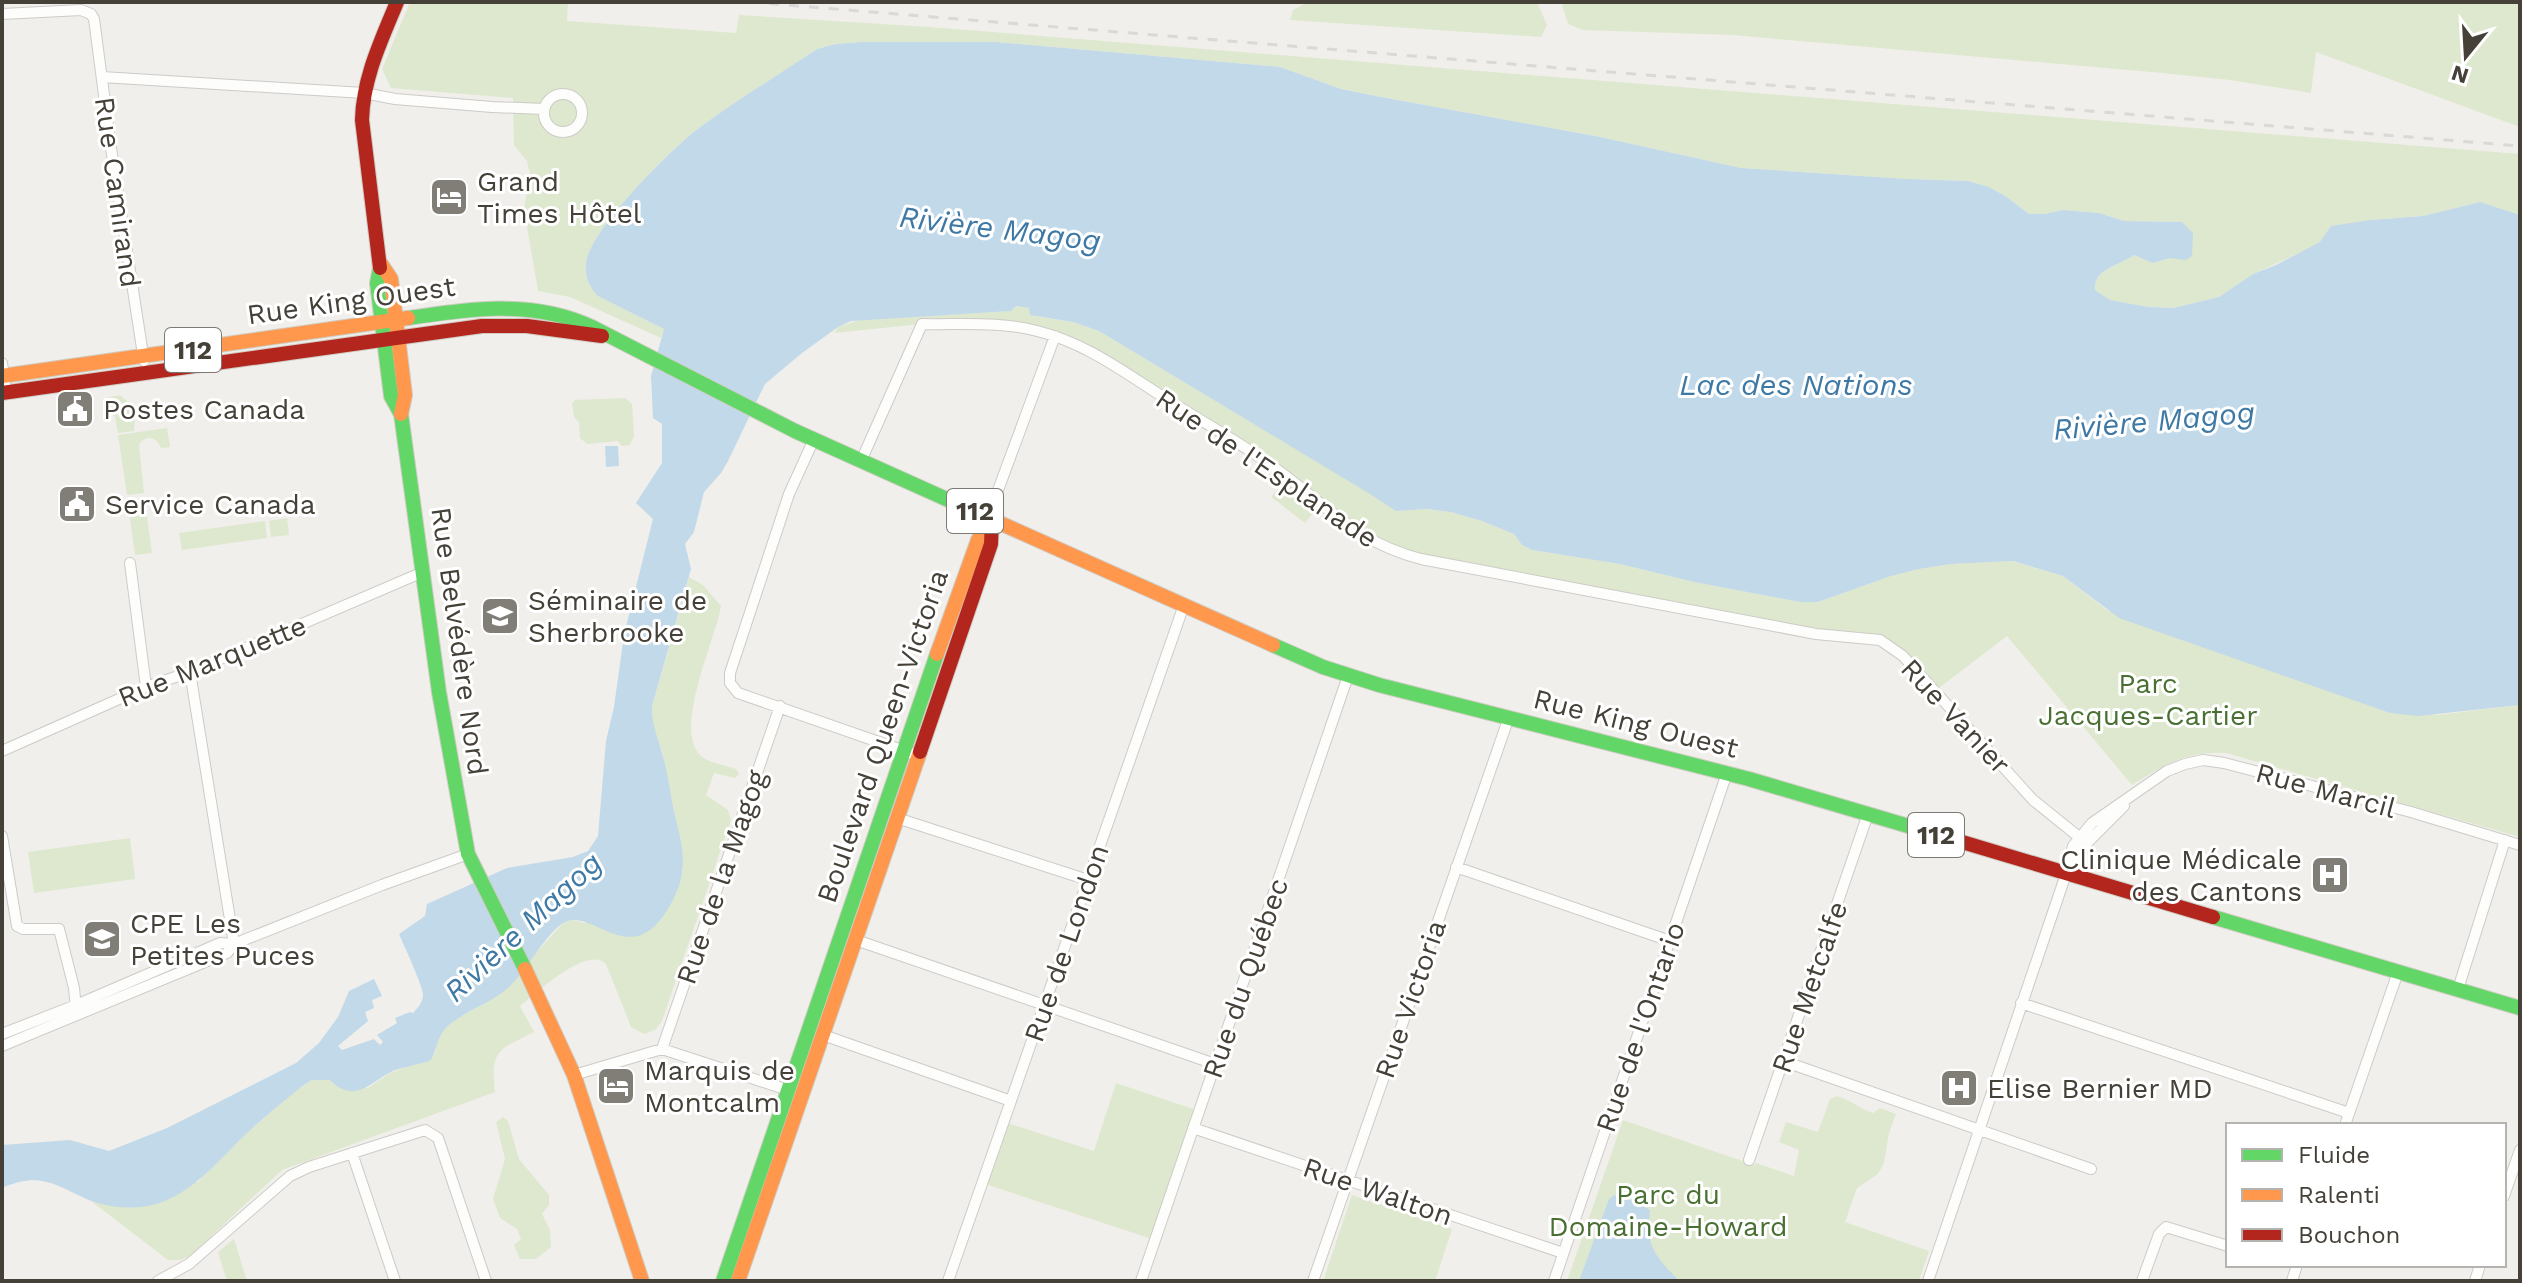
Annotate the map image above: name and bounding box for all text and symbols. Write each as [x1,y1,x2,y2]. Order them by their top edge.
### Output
north arrow [2426,16,2506,96]
text: N [2448,60,2472,89]
street label: Rue Camirand [88,95,147,290]
place label: Grand Times Hôtel [477,165,642,230]
hotel icon: Grand Times Hôtel [428,176,470,218]
water label: Rivière Magog [897,199,1103,258]
street label: Rue King Ouest [245,270,457,331]
road number: 112 [165,328,221,372]
water label: Lac des Nations [1679,367,1913,402]
street label: Rue de l'Esplanade [1150,382,1384,555]
public building icon: Postes Canada [54,388,96,430]
place label: Postes Canada [103,393,305,426]
water label: Rivière Magog [2051,394,2256,447]
public building icon: Service Canada [56,483,98,525]
place label: Service Canada [105,488,316,521]
road number: 112 [947,489,1003,533]
street label: Rue Belvédère Nord [424,505,495,777]
street label: Boulevard Queen-Victoria [810,565,955,907]
place label: Séminaire de Sherbrooke [528,584,707,649]
school or university icon: Séminaire de Sherbrooke [479,595,521,637]
street label: Rue Marquette [113,609,311,714]
street label: Rue Vanier [1894,652,2017,781]
park label: Parc Jacques-Cartier [2038,667,2258,732]
street label: Rue King Ouest [1530,682,1742,765]
street label: Rue Marcil [2252,756,2400,825]
street label: Rue de la Magog [669,766,774,988]
road number: 112 [1908,813,1964,857]
street label: Rue de London [1017,840,1116,1046]
place label: Clinique Médicale des Cantons [2060,843,2302,908]
water label: Rivière Magog [437,845,609,1009]
hospital icon: Clinique Médicale des Cantons [2309,854,2351,896]
street label: Rue du Québec [1196,874,1295,1083]
street label: Rue Metcalfe [1765,897,1854,1077]
place label: CPE Les Petites Puces [130,907,315,972]
street label: Rue Victoria [1368,916,1453,1082]
school or university icon: CPE Les Petites Puces [81,918,123,960]
street label: Rue de l'Ontario [1589,918,1692,1137]
place label: Marquis de Montcalm [644,1054,795,1119]
hotel icon: Marquis de Montcalm [595,1065,637,1107]
hospital icon: Elise Bernier MD [1938,1067,1980,1109]
place label: Elise Bernier MD [1987,1072,2213,1105]
legend [2226,1123,2506,1267]
text: Fluide [2298,1141,2370,1169]
street label: Rue Walton [1299,1150,1457,1232]
park label: Parc du Domaine-Howard [1549,1178,1787,1243]
text: Ralenti [2298,1181,2380,1209]
text: Bouchon [2298,1221,2400,1249]

